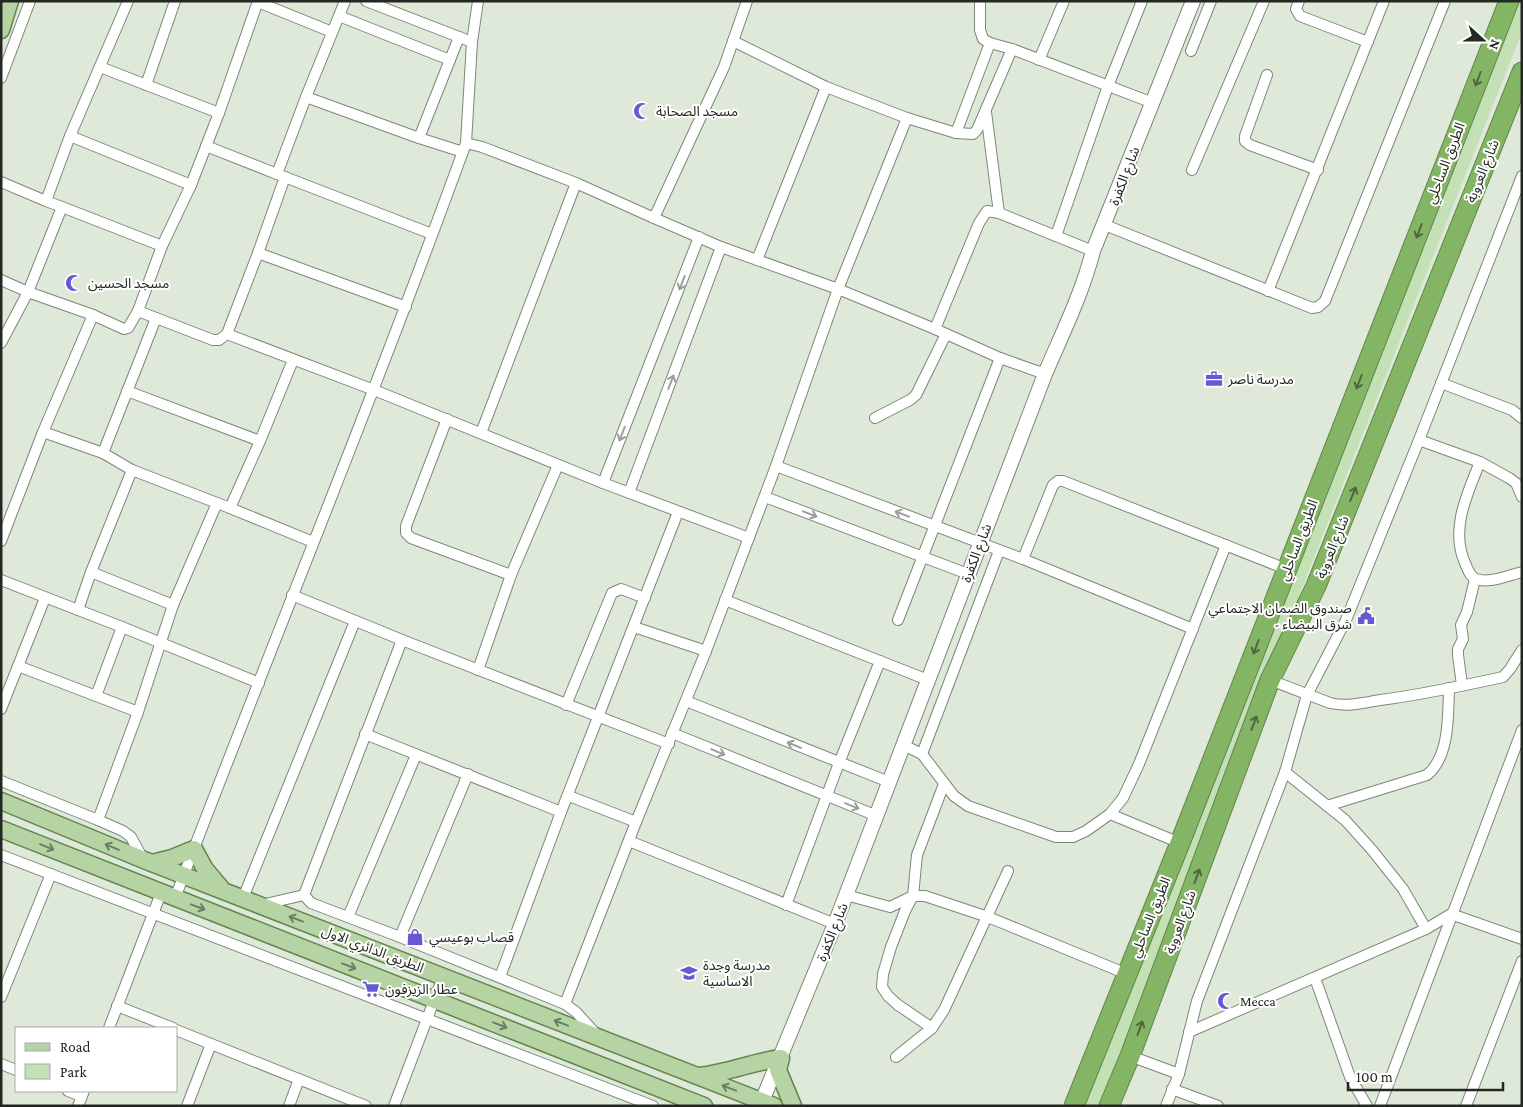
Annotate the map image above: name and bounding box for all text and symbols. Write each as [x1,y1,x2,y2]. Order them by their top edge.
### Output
north arrow [1458,15,1508,65]
text: N [1486,37,1504,52]
one-way arrow [1473,71,1482,86]
mosque icon: مسجد الصحابة [632,101,652,121]
place label: مسجد الصحابة [656,103,738,119]
street label: الطريق الساحلي [1422,120,1471,207]
street label: شارع العروبة [1462,137,1505,206]
street label: شارع الكفرة [1105,144,1145,209]
one-way arrow [1414,222,1423,238]
mosque icon: مسجد الحسين [64,273,84,293]
place label: مسجد الحسين [88,275,169,292]
one-way arrow [676,275,686,290]
office icon: مدرسة ناصر [1204,369,1224,389]
place label: مدرسة ناصر [1227,371,1294,388]
one-way arrow [667,374,676,390]
one-way arrow [1354,374,1364,389]
one-way arrow [617,426,627,441]
one-way arrow [1349,487,1358,502]
street label: الطريق الساحلي [1275,497,1324,584]
one-way arrow [895,508,910,518]
one-way arrow [802,510,818,519]
street label: شارع العروبة [1312,513,1355,582]
street label: شارع الكفرة [957,521,997,586]
place label: صندوق الضمان الاجتماعي - شرق البيضاء [1208,600,1352,633]
public building icon: صندوق الضمان الاجتماعي - شرق البيضاء [1356,606,1376,626]
one-way arrow [1251,639,1260,654]
one-way arrow [1250,716,1259,732]
one-way arrow [787,740,802,749]
one-way arrow [710,748,725,757]
one-way arrow [844,801,859,811]
one-way arrow [105,841,120,851]
one-way arrow [38,843,54,852]
one-way arrow [1193,869,1202,884]
street label: الطريق الساحلي [1127,874,1177,961]
street label: شارع العروبة [1161,888,1202,957]
street label: شارع الكفرة [813,900,854,965]
one-way arrow [189,903,205,912]
one-way arrow [289,914,304,923]
street label: الطريق الدائري الاول [319,922,426,979]
shop icon: قصاب بوعيسي [405,927,425,947]
place label: قصاب بوعيسي [429,929,514,948]
place label: مدرسة وجدة الاساسية [703,957,771,989]
one-way arrow [341,962,356,971]
school or university icon: مدرسة وجدة الاساسية [679,963,699,983]
supermarket icon: عطار الزيزفون [361,979,381,999]
place label: عطار الزيزفون [385,981,458,998]
mosque icon: Mecca [1216,991,1236,1011]
place label: Mecca [1240,993,1276,1009]
one-way arrow [554,1018,569,1027]
one-way arrow [492,1021,507,1030]
one-way arrow [1136,1021,1145,1036]
legend [15,1027,178,1092]
text: Road [60,1039,91,1055]
scale bar [1348,1060,1503,1092]
text: Park [60,1064,87,1080]
text: 100 m [1356,1069,1393,1085]
one-way arrow [722,1083,737,1093]

